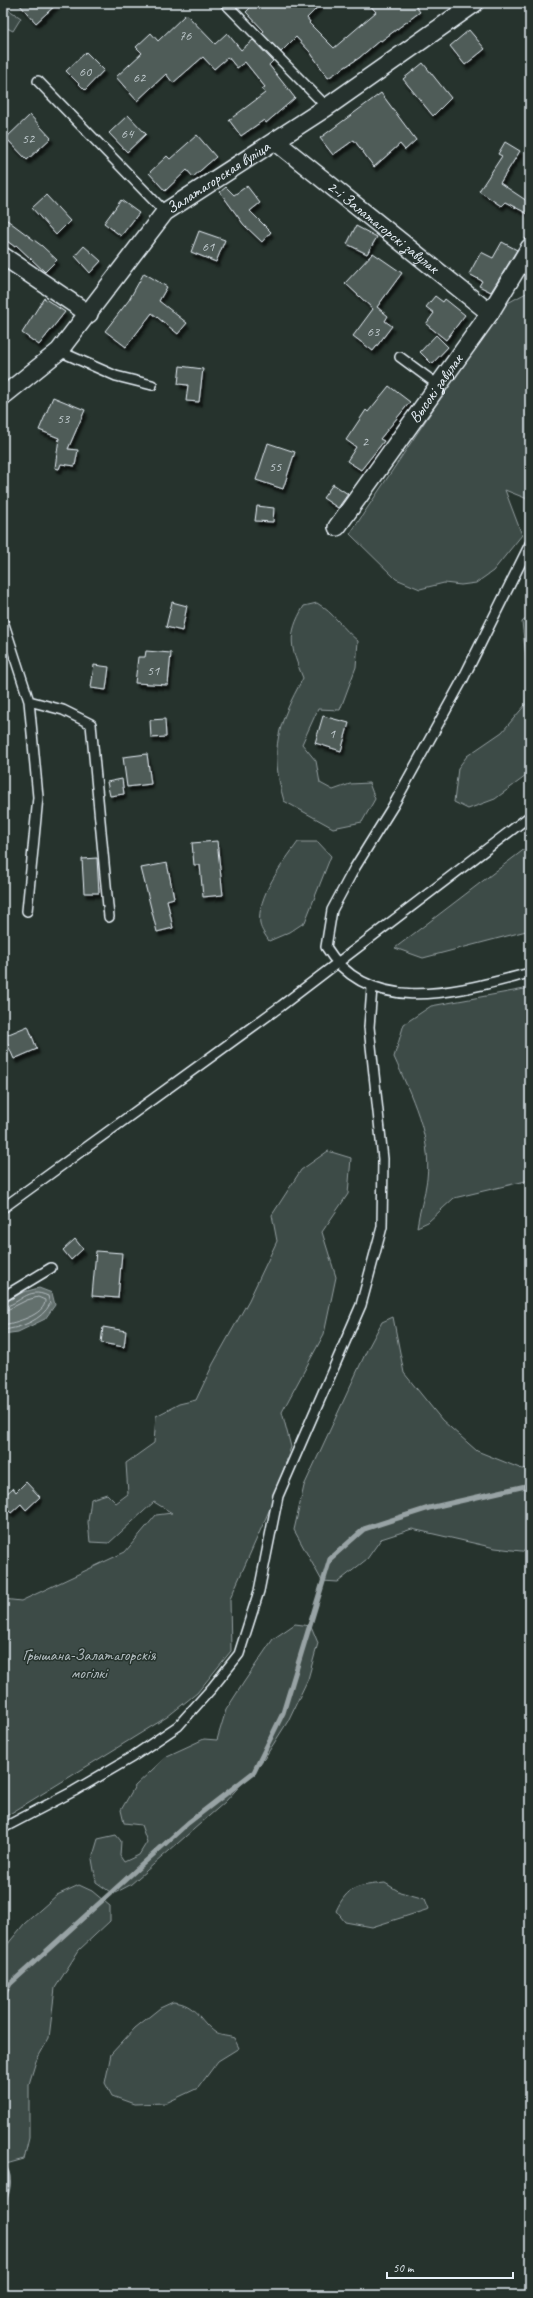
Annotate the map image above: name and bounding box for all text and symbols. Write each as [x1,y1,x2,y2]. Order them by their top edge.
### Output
house number: 76 [179,27,192,44]
house number: 60 [79,63,93,80]
house number: 62 [133,69,147,86]
house number: 64 [121,125,135,142]
house number: 52 [22,130,36,147]
street label: Залатагорская вуліца [163,136,275,218]
street label: 2-і Залатагорскі завулак [323,177,444,279]
house number: 61 [202,238,215,255]
house number: 63 [367,323,381,340]
street label: Высокі завулак [405,349,468,427]
house number: 53 [57,410,71,427]
house number: 2 [362,433,370,450]
house number: 55 [269,458,282,475]
house number: 51 [147,662,160,679]
house number: 1 [329,725,336,742]
park label: Грышана-Залатагорскія могілкі [22,1645,157,1683]
scale bar [387,2254,513,2280]
text: 50 m [393,2260,415,2276]

